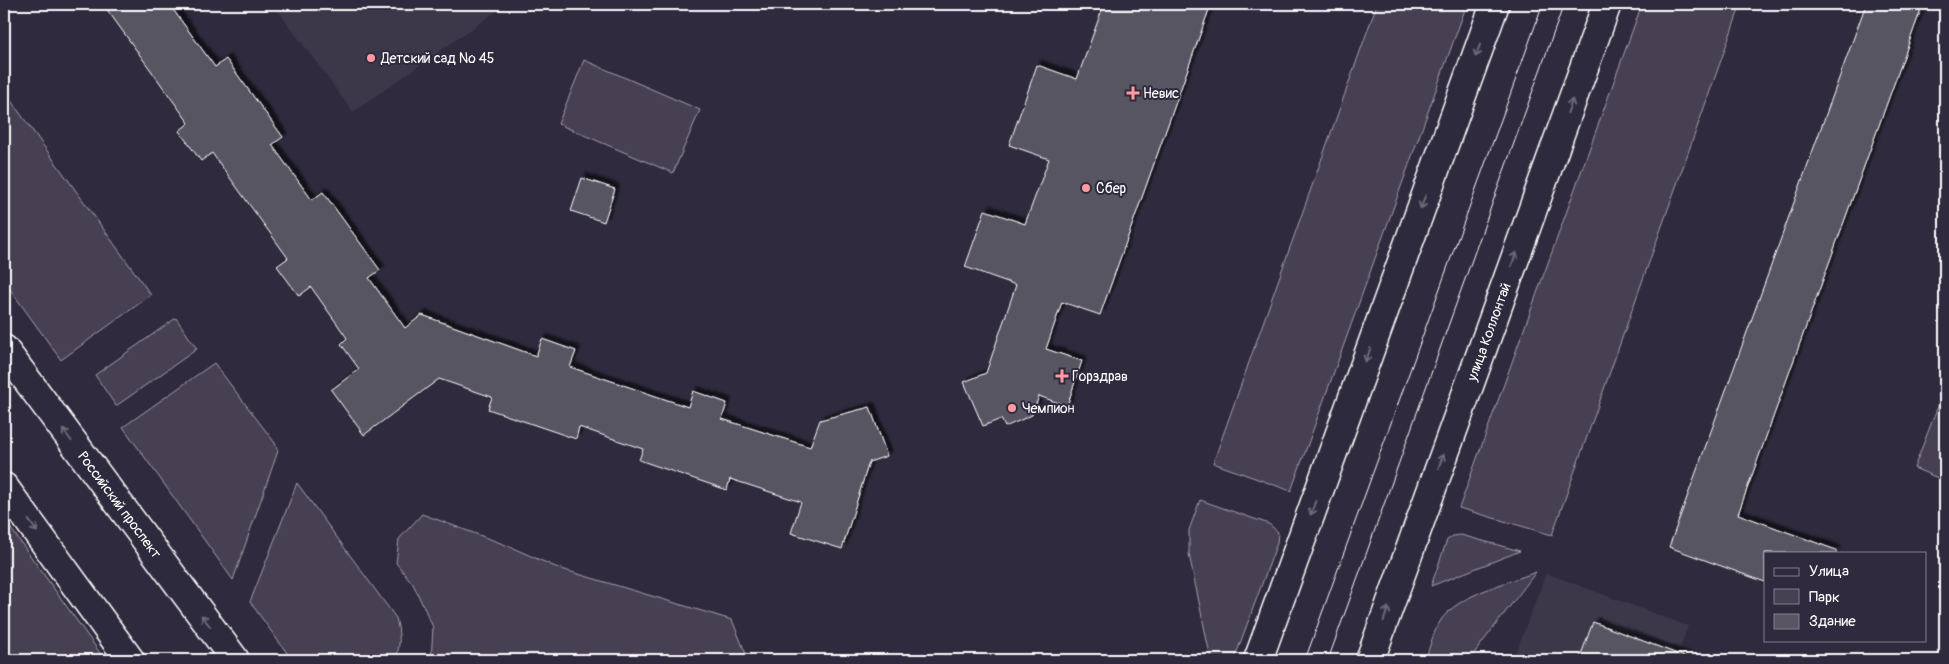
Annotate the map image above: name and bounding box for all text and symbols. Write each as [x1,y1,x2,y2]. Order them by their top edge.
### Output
one-way arrow [1473,41,1482,57]
place label: Детский сад № 45 [380,50,494,67]
marker: Детский сад № 45 [365,52,377,64]
place label: Невис [1143,85,1179,102]
marker: Невис [1127,87,1139,99]
one-way arrow [1566,99,1575,115]
place label: Сбер [1096,180,1127,197]
marker: Сбер [1080,182,1092,194]
one-way arrow [1418,194,1427,210]
one-way arrow [1510,252,1519,267]
street label: улица Коллонтай [1463,281,1515,384]
one-way arrow [1363,347,1372,363]
place label: Горздрав [1072,368,1128,385]
marker: Горздрав [1056,370,1068,382]
place label: Чемпион [1022,400,1074,417]
marker: Чемпион [1006,402,1018,414]
one-way arrow [61,429,72,442]
street label: Российский проспект [74,448,164,562]
one-way arrow [1437,454,1446,469]
one-way arrow [1308,500,1317,515]
one-way arrow [27,519,38,532]
legend [1764,552,1926,642]
text: Улица [1809,562,1849,581]
text: Парк [1809,588,1840,607]
one-way arrow [1382,607,1391,623]
text: Здание [1809,612,1856,631]
one-way arrow [200,615,211,628]

